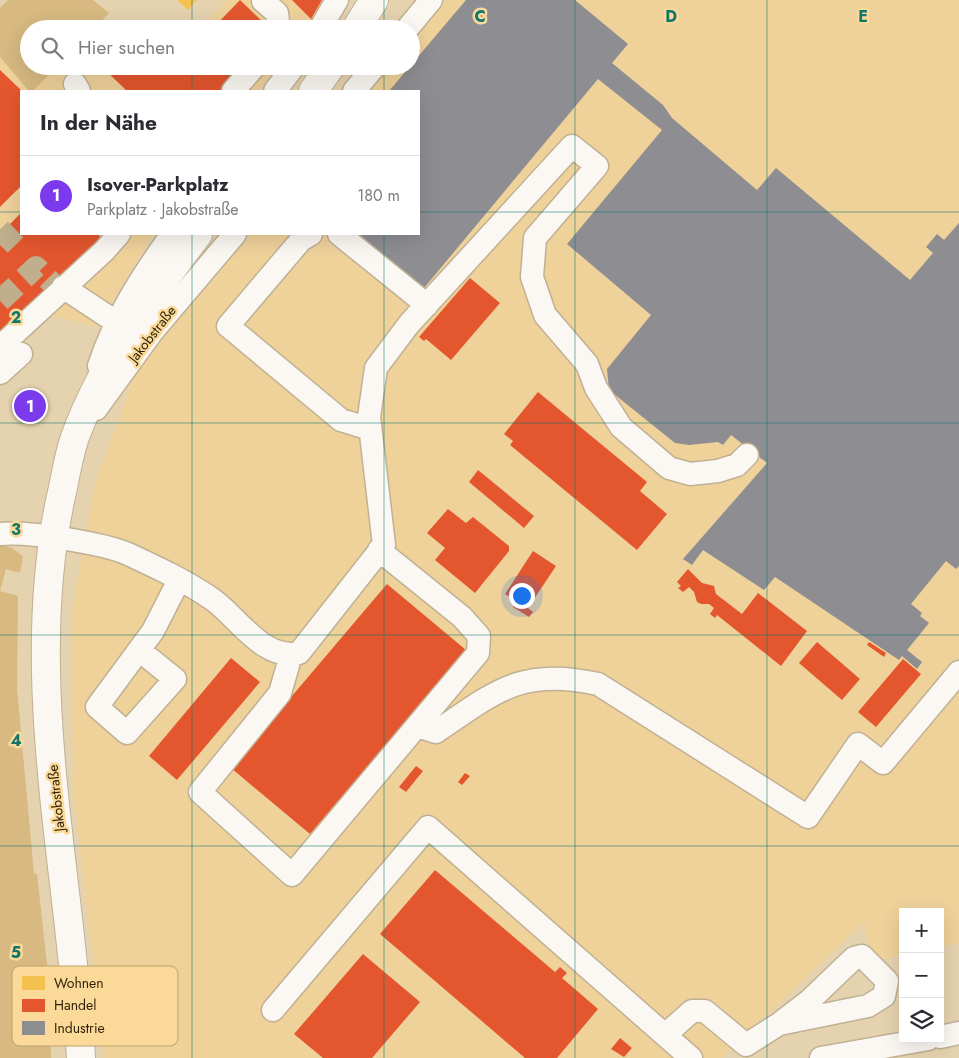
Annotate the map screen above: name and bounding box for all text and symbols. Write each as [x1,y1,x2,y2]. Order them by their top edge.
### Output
text: C [474,5,486,28]
text: D [665,5,677,28]
text: E [858,5,868,28]
search box [20,20,420,75]
icon: search [38,34,66,62]
text: Hier suchen [78,34,175,61]
text: In der Nähe [40,108,157,138]
text: Isover-Parkplatz [87,171,229,198]
text: 1 [52,184,60,207]
text: 180 m [357,184,400,207]
text: Parkplatz · Jakobstraße [87,198,239,221]
street label: Jakobstraße [122,301,181,368]
text: 2 [11,306,21,329]
pin: 1 [14,387,46,425]
text: 3 [11,518,21,541]
your location [509,583,535,609]
text: 4 [10,729,22,752]
street label: Jakobstraße [43,763,70,835]
map controls [899,908,944,1043]
button: + [899,908,944,953]
text: 5 [11,941,21,964]
button: − [899,953,944,998]
legend [12,966,178,1046]
text: Wohnen [54,973,104,993]
text: Handel [54,995,97,1015]
button: layers [899,998,944,1043]
text: Industrie [54,1018,105,1038]

